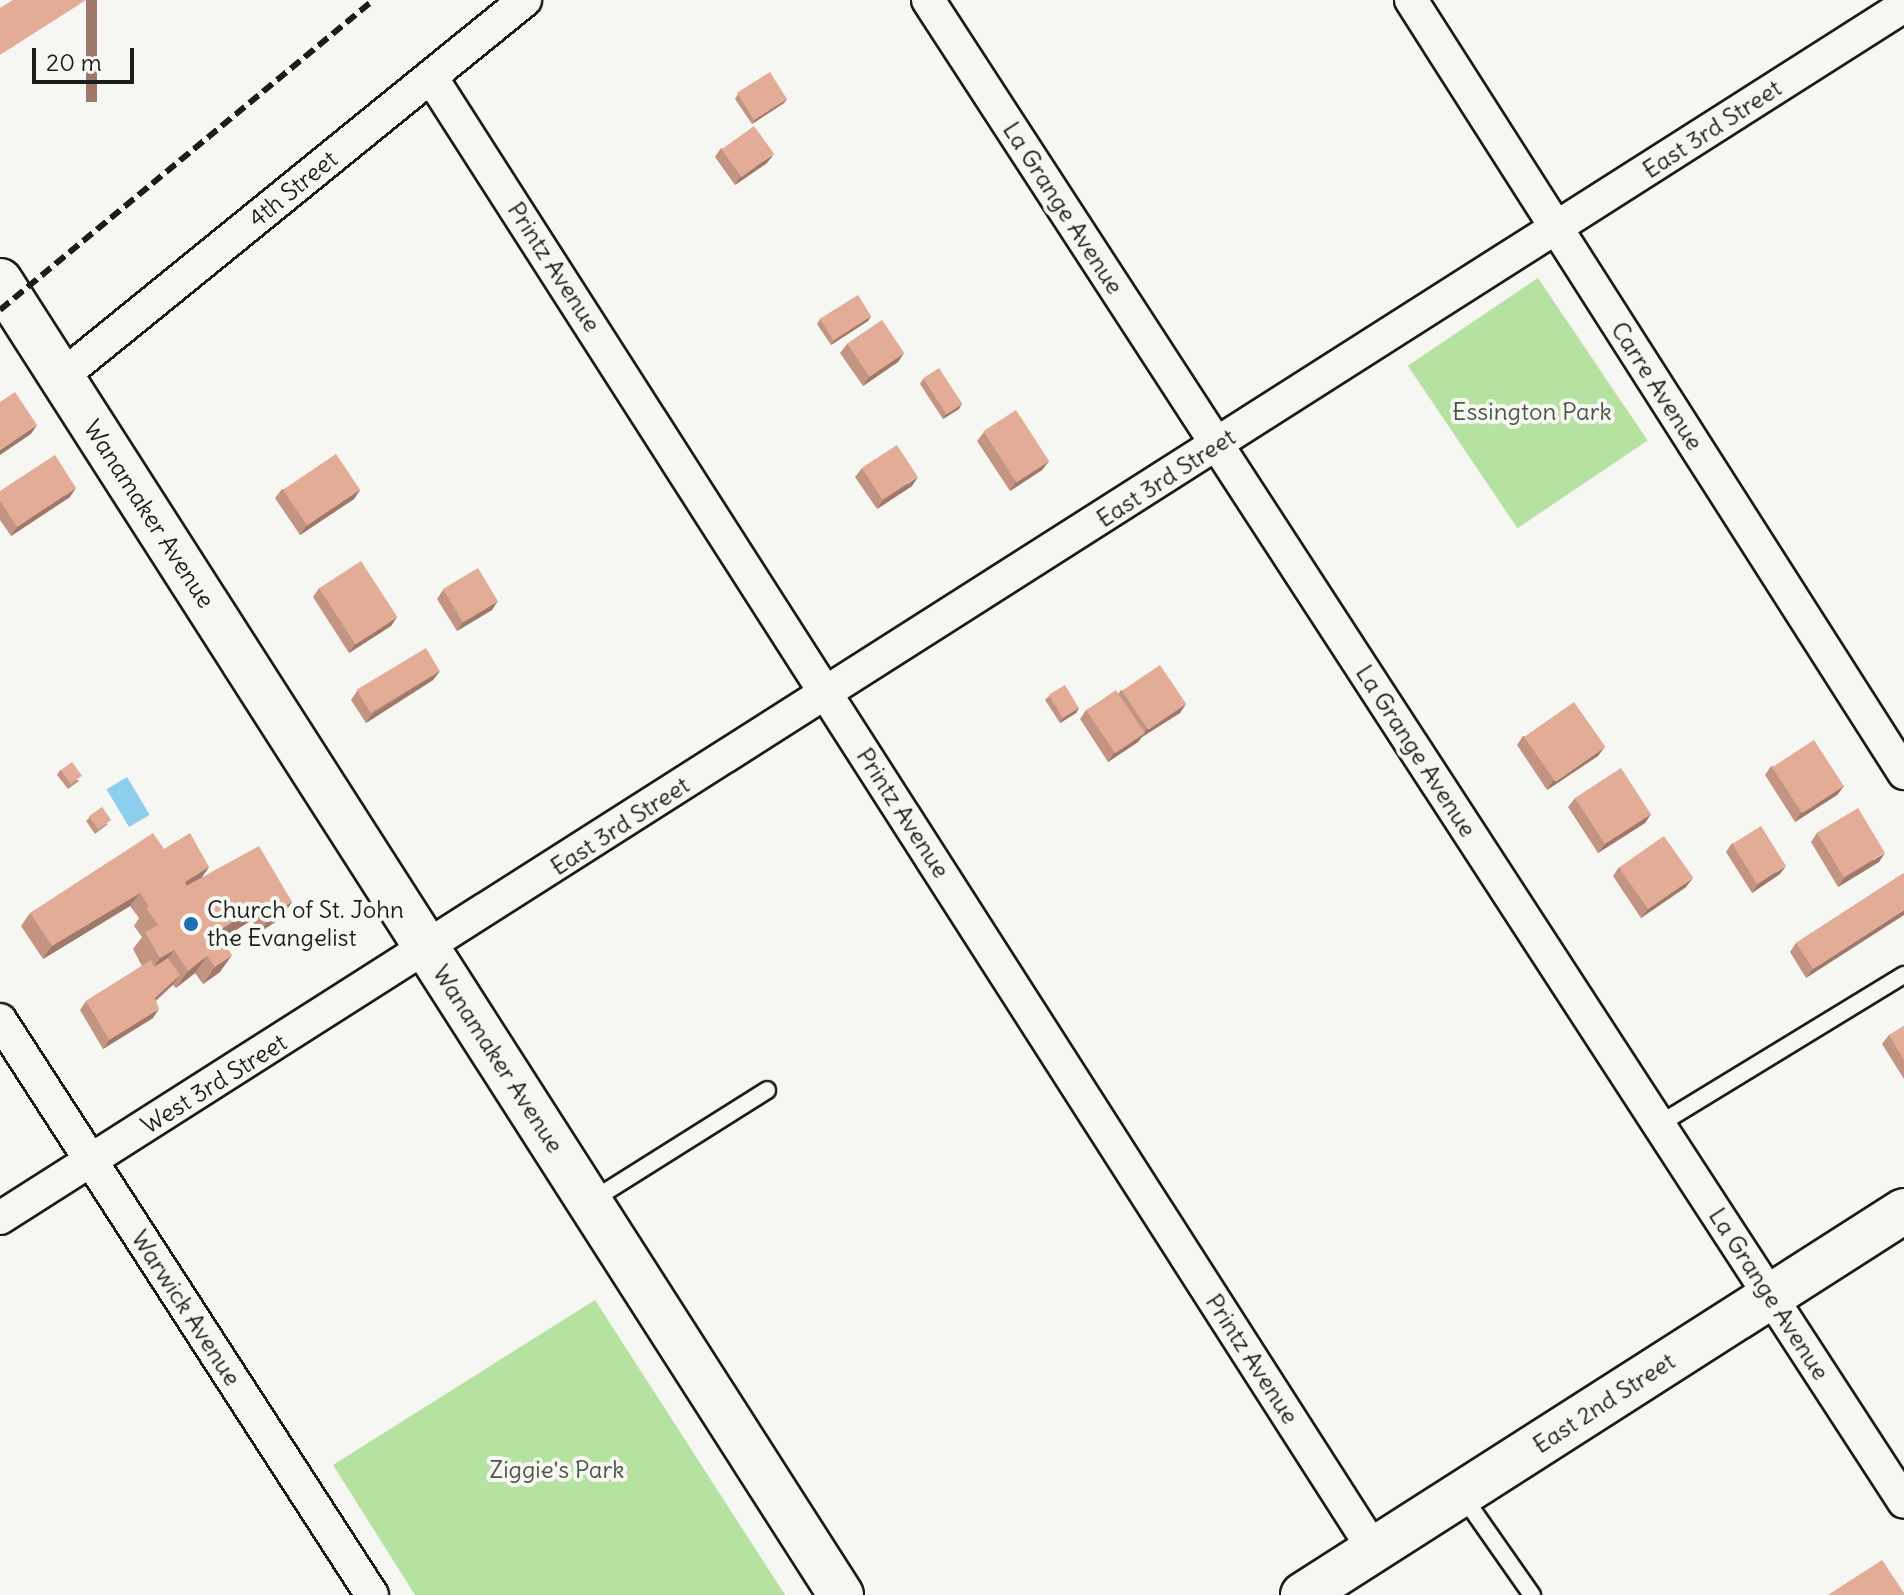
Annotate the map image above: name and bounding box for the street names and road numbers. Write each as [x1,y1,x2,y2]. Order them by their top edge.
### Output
street label: East 3rd Street [1637,74,1787,184]
street label: La Grange Avenue [997,117,1129,299]
street label: 4th Street [243,145,343,233]
street label: Printz Avenue [501,197,607,337]
street label: Carre Avenue [1605,316,1709,456]
street label: Wanamaker Avenue [78,415,220,613]
street label: East 3rd Street [1091,423,1241,533]
street label: La Grange Avenue [1350,660,1482,842]
street label: Printz Avenue [850,743,956,883]
street label: East 3rd Street [545,771,695,881]
street label: Wanamaker Avenue [427,960,569,1158]
street label: West 3rd Street [136,1028,292,1140]
street label: La Grange Avenue [1703,1203,1835,1385]
street label: Warwick Avenue [125,1225,247,1391]
street label: Printz Avenue [1199,1289,1305,1429]
street label: East 2nd Street [1528,1347,1680,1459]

